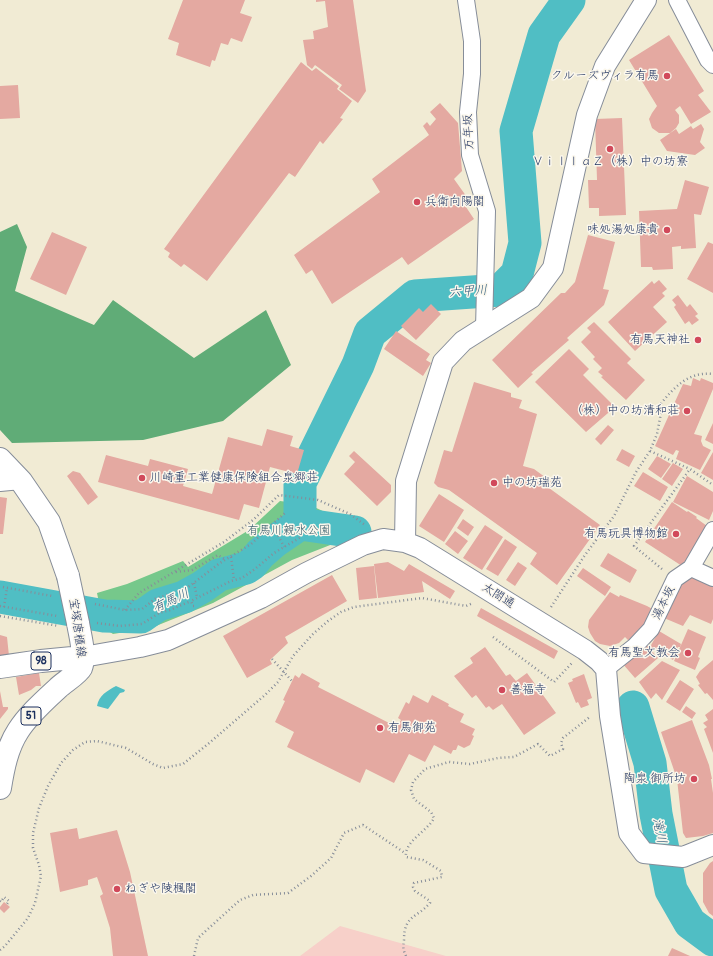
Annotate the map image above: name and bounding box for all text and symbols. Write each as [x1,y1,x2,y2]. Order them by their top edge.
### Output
place label: クルーズヴィラ有馬 [551,69,659,83]
marker: クルーズヴィラ有馬 [662,71,672,81]
street label: 万年坂 [461,114,477,150]
marker: ＶｉｌｌａＺ（株）中の坊寮 [605,144,615,154]
place label: ＶｉｌｌａＺ（株）中の坊寮 [532,155,688,169]
place label: 兵衛向陽閣 [425,195,485,209]
marker: 兵衛向陽閣 [412,197,422,207]
place label: 味処湯処康貴 [587,223,659,237]
marker: 味処湯処康貴 [662,225,672,235]
water label: 六甲川 [448,283,488,301]
place label: 有馬天神社 [630,333,690,347]
marker: 有馬天神社 [693,335,703,345]
place label: （株）中の坊清和荘 [571,404,679,418]
marker: （株）中の坊清和荘 [682,406,692,416]
place label: 川崎重工業健康保険組合泉郷荘 [150,471,318,485]
marker: 川崎重工業健康保険組合泉郷荘 [137,473,147,483]
place label: 中の坊瑞苑 [502,476,562,490]
marker: 中の坊瑞苑 [489,478,499,488]
park label: 有馬川親水公園 [247,524,331,538]
place label: 有馬玩具博物館 [584,527,668,541]
marker: 有馬玩具博物館 [671,529,681,539]
street label: 太閤通 [479,580,517,612]
street label: 湯本坂 [650,584,678,622]
water label: 有馬川 [150,586,192,616]
street label: 宝塚唐櫃線 [66,597,88,659]
place label: 有馬聖文教会 [608,646,680,660]
marker: 有馬聖文教会 [683,648,693,658]
road number: 98 [31,652,51,670]
place label: 善福寺 [510,683,546,697]
marker: 善福寺 [497,685,507,695]
road number: 51 [21,707,41,725]
place label: 有馬御苑 [388,721,436,735]
marker: 有馬御苑 [375,723,385,733]
place label: 陶泉 御所坊 [623,772,686,786]
marker: 陶泉 御所坊 [689,774,699,784]
water label: 滝川 [649,817,669,845]
place label: ねぎや陵楓閣 [125,882,197,896]
marker: ねぎや陵楓閣 [112,884,122,894]

